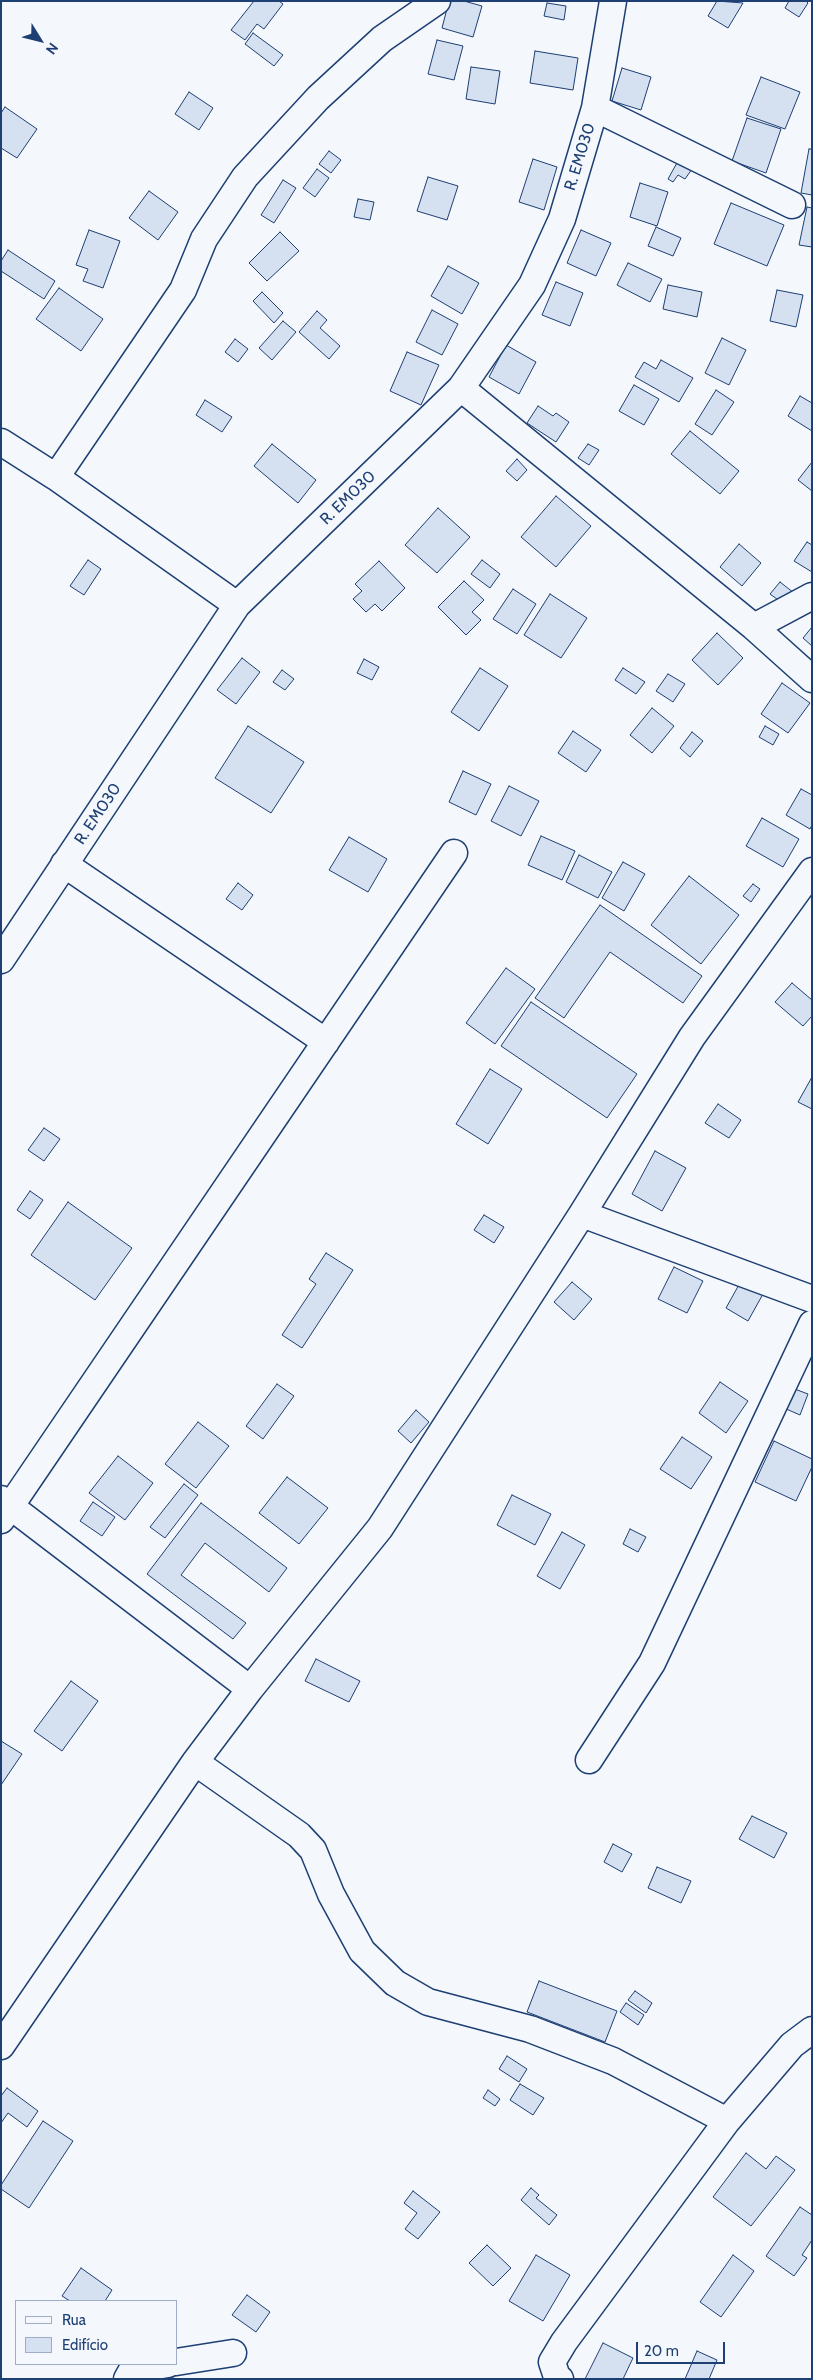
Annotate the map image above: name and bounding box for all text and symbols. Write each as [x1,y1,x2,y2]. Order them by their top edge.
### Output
north arrow [15,15,65,65]
text: N [42,40,62,58]
street label: R. EM030 [561,121,599,193]
street label: R. EM030 [316,467,380,529]
street label: R. EM030 [71,780,125,848]
legend [15,2300,178,2365]
text: Rua [62,2311,86,2329]
scale bar [638,2332,727,2364]
text: Edifício [62,2336,108,2354]
text: 20 m [644,2342,679,2360]

